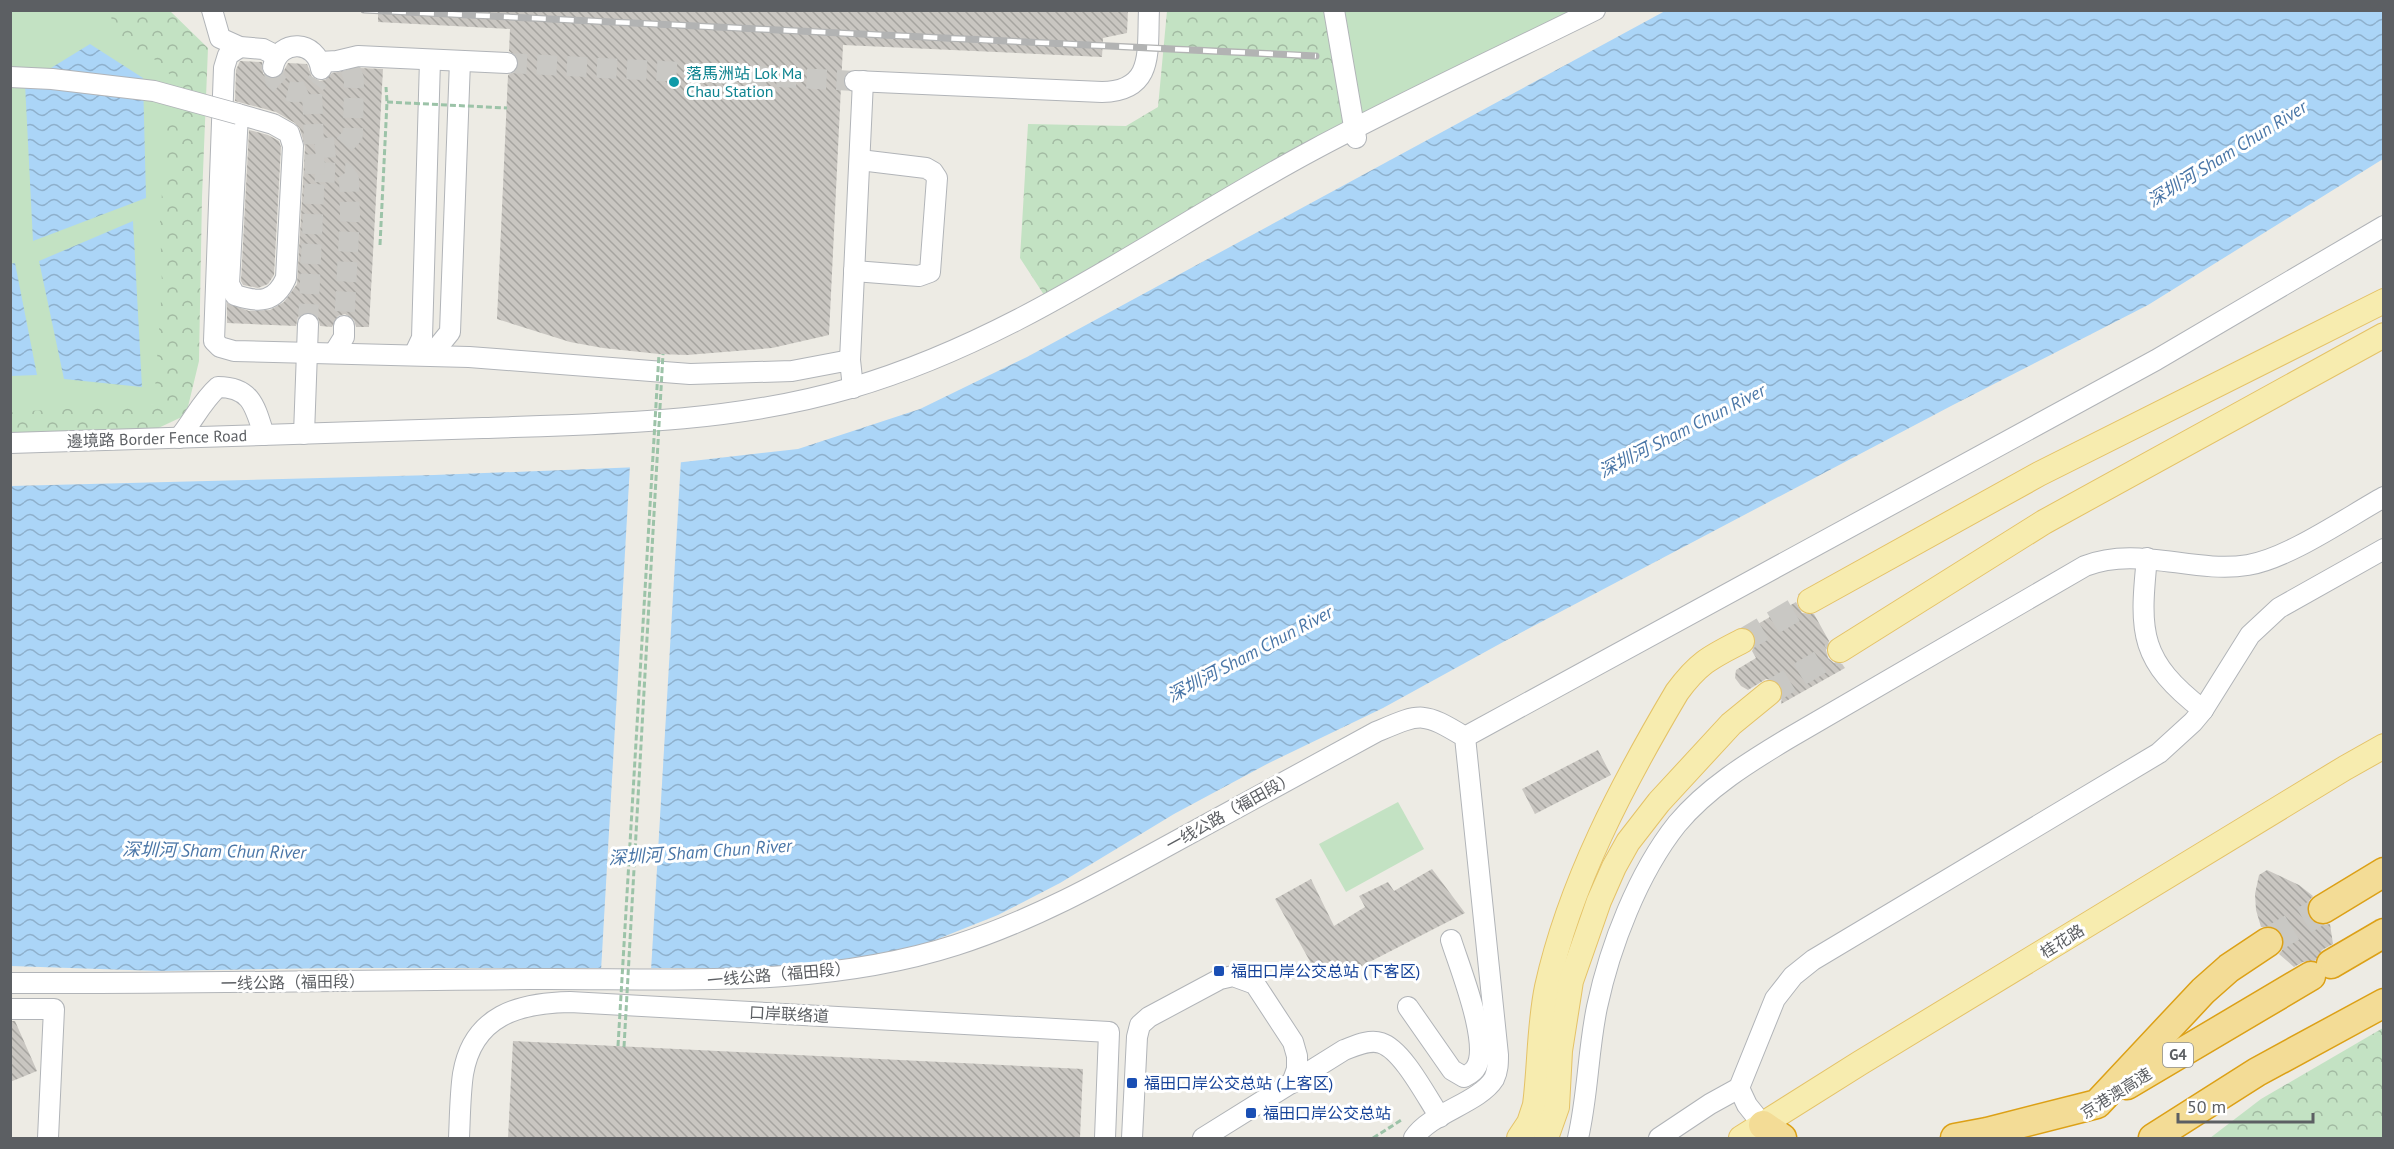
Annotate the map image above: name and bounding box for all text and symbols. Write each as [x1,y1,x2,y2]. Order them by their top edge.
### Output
place label: 落馬洲站 Lok Ma Chau Station [686,63,802,101]
marker: 落馬洲站 Lok Ma Chau Station [667,75,681,89]
water label: 深圳河 Sham Chun River [2143,94,2312,212]
water label: 深圳河 Sham Chun River [1595,378,1770,483]
street label: 邊境路 Border Fence Road [67,425,247,451]
water label: 深圳河 Sham Chun River [1163,600,1337,707]
street label: 一线公路（福田段） [1162,767,1298,855]
water label: 深圳河 Sham Chun River [607,834,794,869]
water label: 深圳河 Sham Chun River [122,837,307,864]
street label: 桂花路 [2036,920,2088,962]
street label: 一线公路（福田段） [706,958,852,990]
place label: 福田口岸公交总站 (下客区) [1231,961,1420,981]
marker: 福田口岸公交总站 (下客区) [1212,964,1226,978]
street label: 一线公路（福田段） [221,971,365,993]
street label: 口岸联络道 [749,1002,829,1026]
road number: G4 [2163,1043,2193,1067]
street label: 京港澳高速 [2077,1063,2155,1123]
place label: 福田口岸公交总站 (上客区) [1144,1073,1333,1093]
marker: 福田口岸公交总站 (上客区) [1125,1076,1139,1090]
scale bar [2178,1086,2313,1124]
text: 50 m [2187,1095,2226,1118]
place label: 福田口岸公交总站 [1263,1103,1391,1123]
marker: 福田口岸公交总站 [1244,1106,1258,1120]

